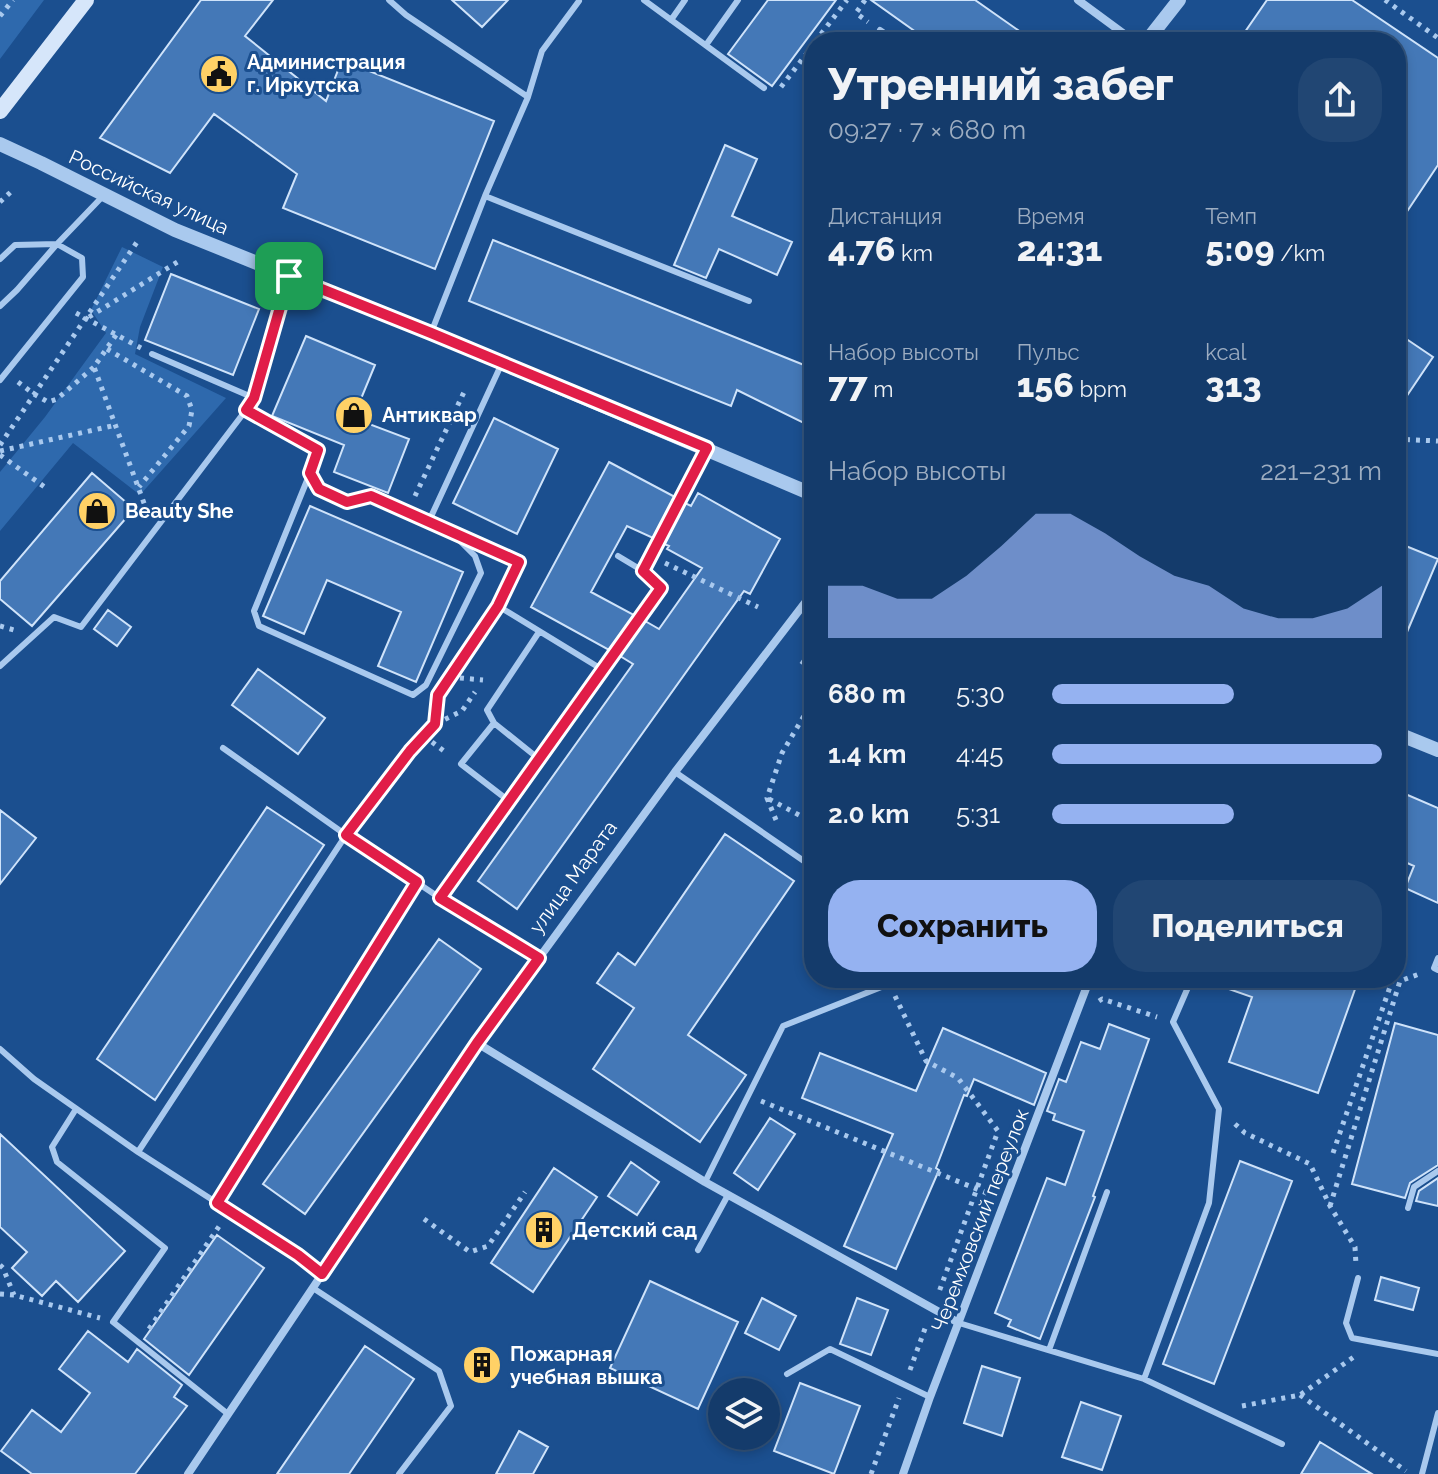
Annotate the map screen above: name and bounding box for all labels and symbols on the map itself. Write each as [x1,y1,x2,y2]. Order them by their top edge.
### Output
place label: Администрация г. Иркутска [247,50,405,97]
public building icon: Администрация г. Иркутска [198,53,240,95]
street label: Российская улица [65,144,233,240]
pin [255,242,323,310]
shop icon: Антиквар [333,394,375,436]
place label: Антиквар [382,403,477,427]
shop icon: Beauty She [76,490,118,532]
place label: Beauty She [125,499,234,523]
street label: улица Марата [524,816,622,938]
street label: Черемховский переулок [926,1105,1034,1335]
building icon: Детский сад [523,1209,565,1251]
place label: Детский сад [572,1218,697,1242]
place label: Пожарная учебная вышка [510,1342,662,1389]
building icon: Пожарная учебная вышка [461,1344,503,1386]

